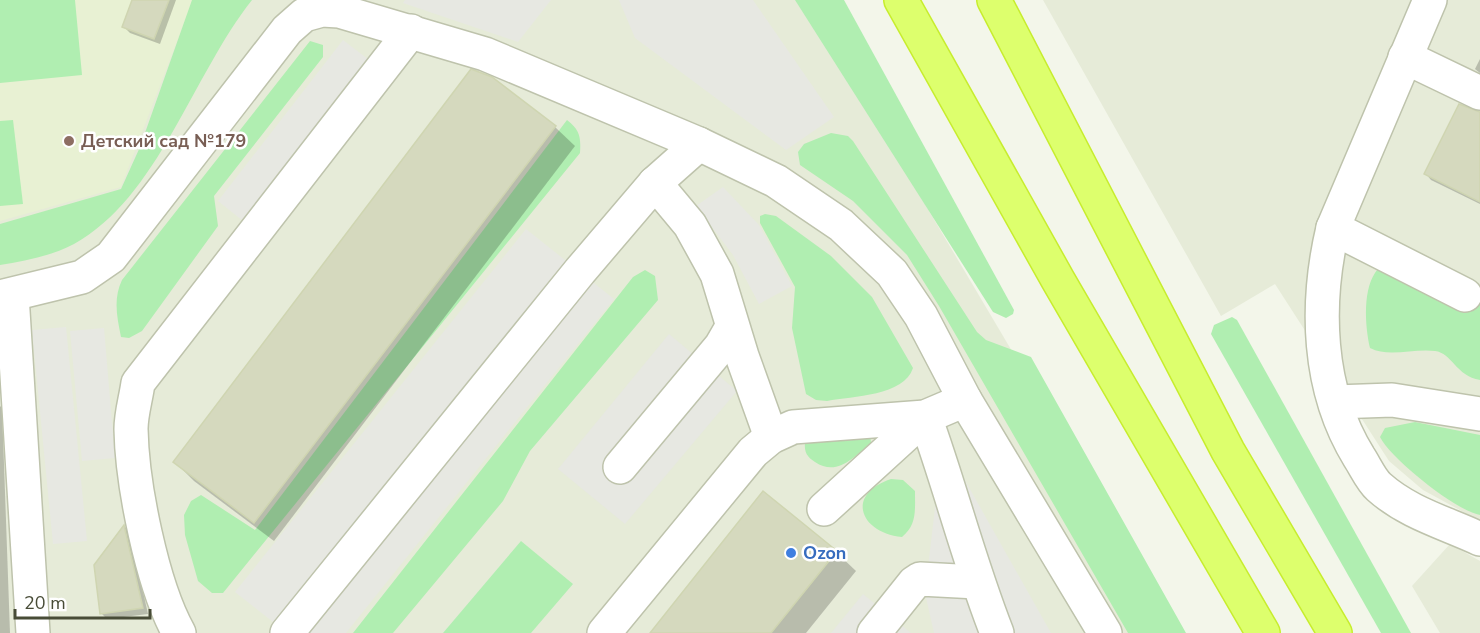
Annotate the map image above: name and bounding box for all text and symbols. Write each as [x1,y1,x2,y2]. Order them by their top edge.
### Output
place label: Детский сад №179 [81,129,246,153]
marker: Детский сад №179 [62,134,76,148]
place label: Ozon [803,541,846,565]
marker: Ozon [784,546,798,560]
scale bar [15,582,150,620]
text: 20 m [24,591,66,615]

